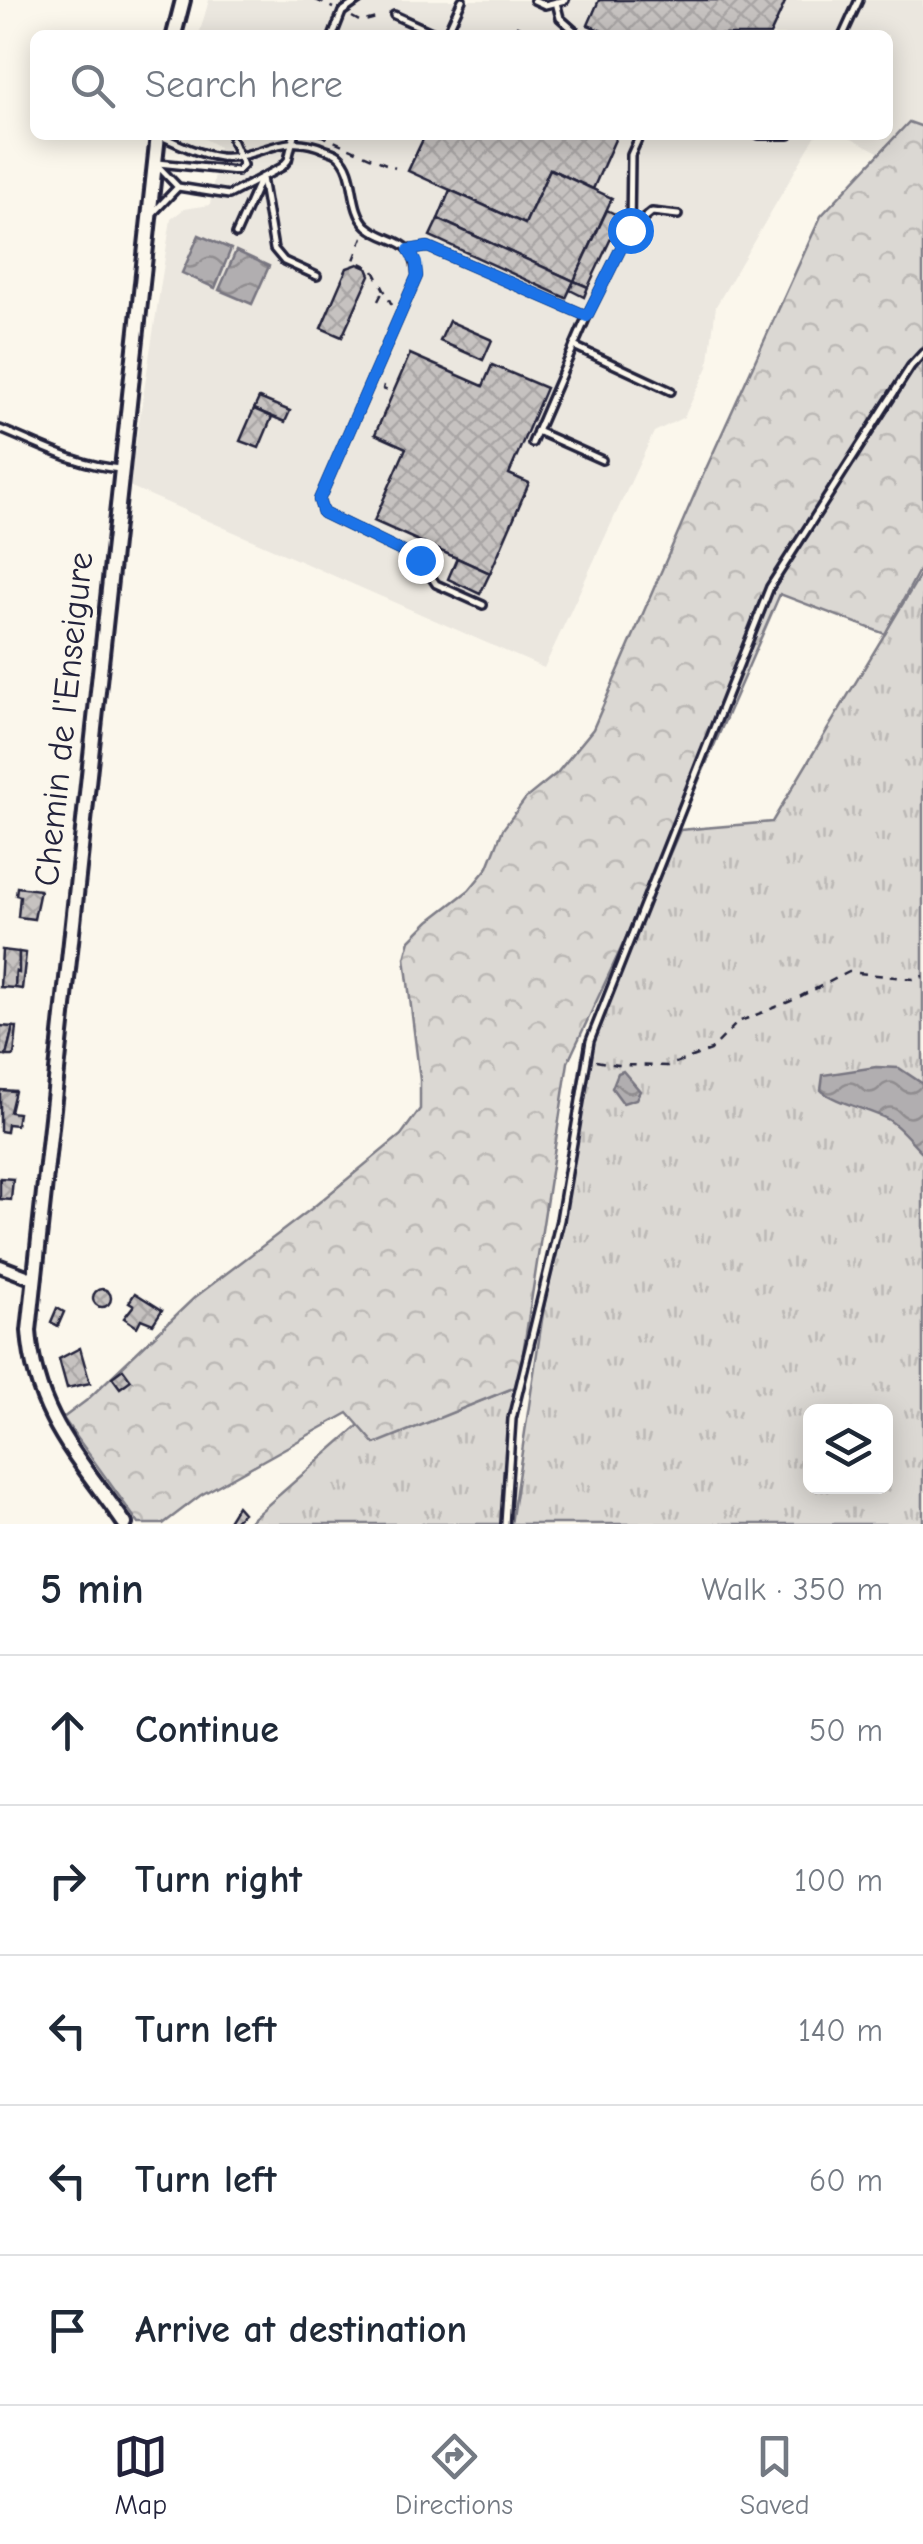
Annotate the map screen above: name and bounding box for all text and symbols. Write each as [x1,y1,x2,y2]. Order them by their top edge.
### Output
search box [30,30,893,140]
icon: search [65,58,120,113]
text: Search here [145,63,343,107]
route start [608,208,654,254]
route end [398,538,444,584]
street label: Chemin de l'Enseigure [26,550,101,888]
map controls [803,1404,893,1494]
button: layers [803,1404,893,1494]
text: 5 min [40,1565,144,1614]
text: Walk · 350 m [701,1571,883,1608]
icon: ahead [40,1703,95,1758]
text: Continue [135,1708,279,1752]
text: 50 m [809,1712,883,1749]
icon: right [40,1853,95,1908]
text: Turn right [135,1858,302,1902]
text: 100 m [794,1862,883,1899]
icon: left [40,2003,95,2058]
text: Turn left [135,2008,276,2052]
text: 140 m [798,2012,883,2049]
icon: left [40,2153,95,2208]
text: Turn left [135,2158,276,2202]
text: 60 m [809,2162,883,2199]
icon: arrive [40,2303,95,2358]
text: Arrive at destination [135,2308,467,2352]
tab: Map [113,2429,168,2521]
tab: Directions [395,2429,513,2521]
tab: Saved [740,2429,810,2521]

